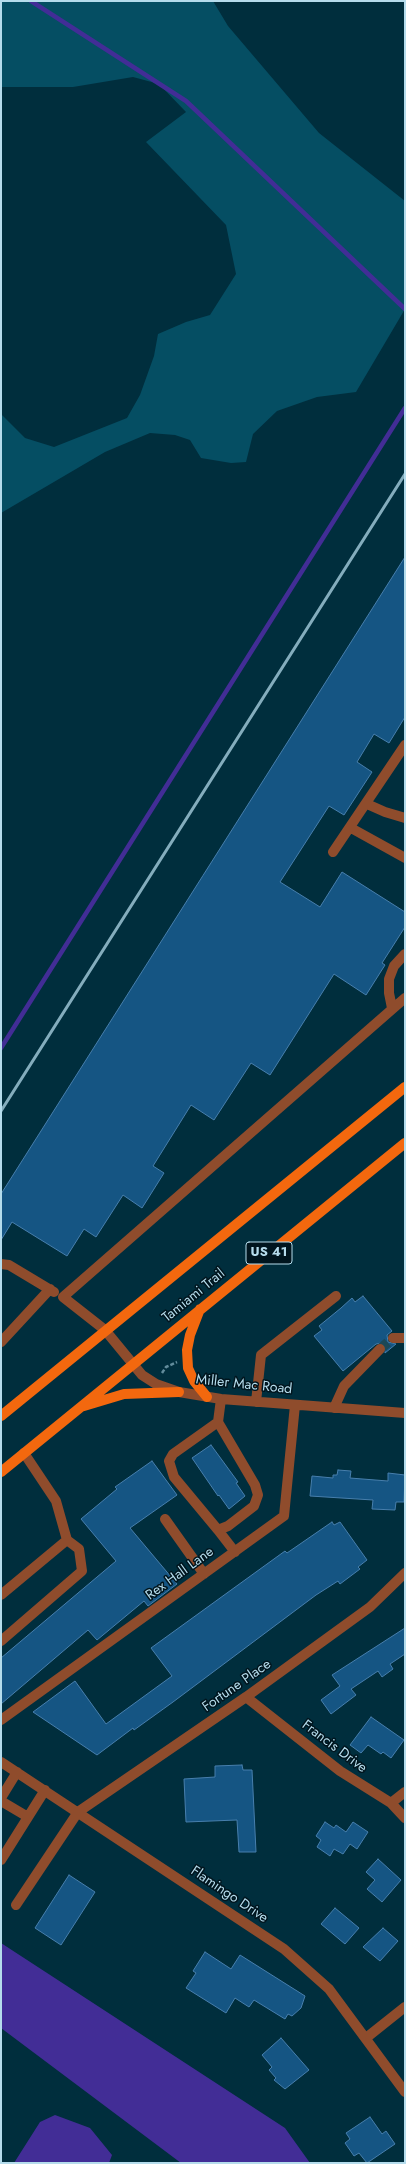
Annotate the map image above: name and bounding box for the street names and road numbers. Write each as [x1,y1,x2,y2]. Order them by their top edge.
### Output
road number: US 41 [246,1242,292,1264]
street label: Tamiami Trail [159,1266,229,1326]
street label: Miller Mac Road [195,1372,293,1398]
street label: Rex Hall Lane [143,1544,217,1604]
street label: Fortune Place [199,1656,275,1716]
street label: Francis Drive [298,1717,370,1777]
street label: Flamingo Drive [187,1863,271,1927]

